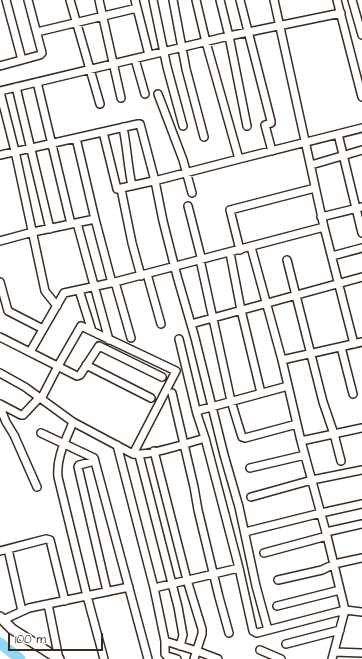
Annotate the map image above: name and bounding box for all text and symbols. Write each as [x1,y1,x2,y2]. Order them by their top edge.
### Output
scale bar [10,625,105,651]
text: 100 m [15,631,46,648]

